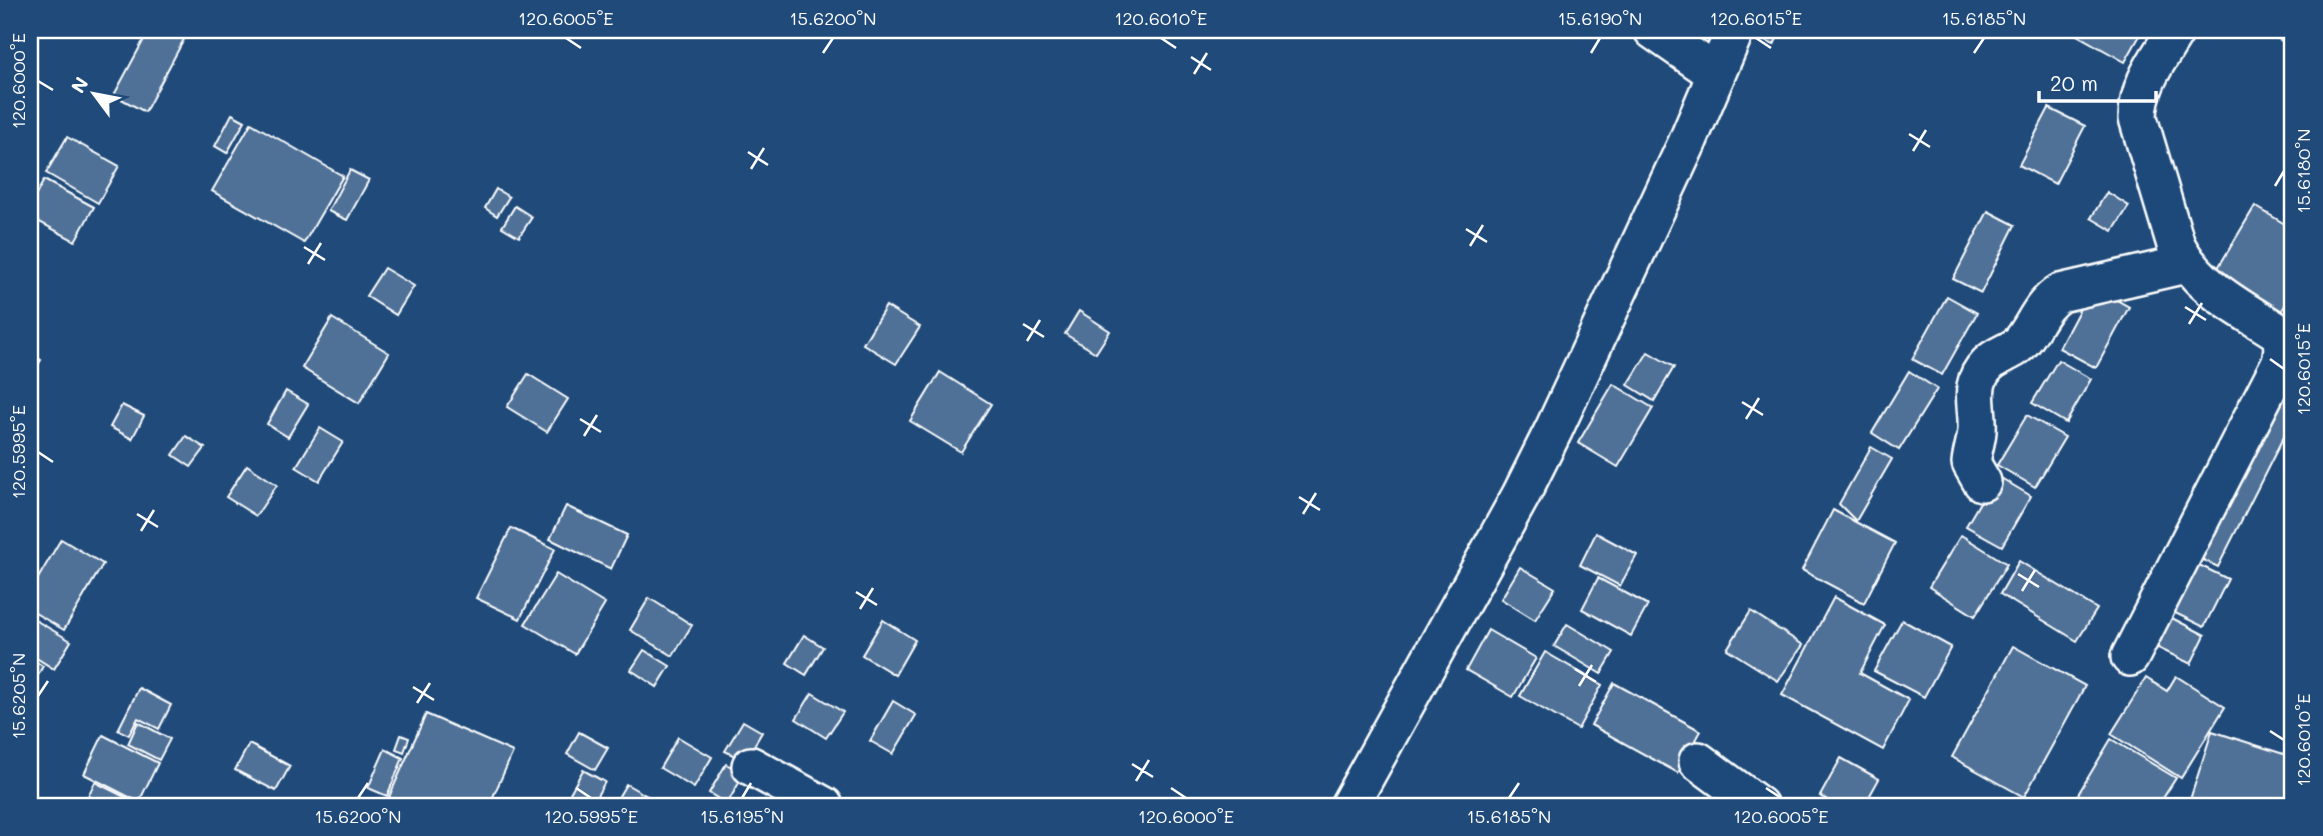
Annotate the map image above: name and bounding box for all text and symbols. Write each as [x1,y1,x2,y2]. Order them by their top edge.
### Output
text: 120.6005°E [518,6,614,30]
text: 15.6200°N [789,6,877,30]
text: 120.6010°E [1115,6,1207,30]
text: 15.6190°N [1558,6,1642,30]
text: 120.6015°E [1710,6,1802,30]
text: 15.6185°N [1942,6,2026,30]
text: 120.6000°E [6,33,30,129]
north arrow [60,60,130,130]
scale bar [2039,60,2157,104]
text: 20 m [2050,69,2098,96]
text: N [65,72,94,97]
text: 15.6180°N [2291,129,2315,214]
text: 120.6015°E [2291,323,2315,415]
text: 120.5995°E [6,405,30,499]
text: 15.6205°N [6,653,30,739]
text: 120.6010°E [2291,694,2315,786]
text: 15.6200°N [314,804,402,828]
text: 120.5995°E [544,804,638,828]
text: 15.6195°N [700,804,784,828]
text: 120.6000°E [1138,804,1234,828]
text: 15.6185°N [1467,804,1551,828]
text: 120.6005°E [1733,804,1829,828]

